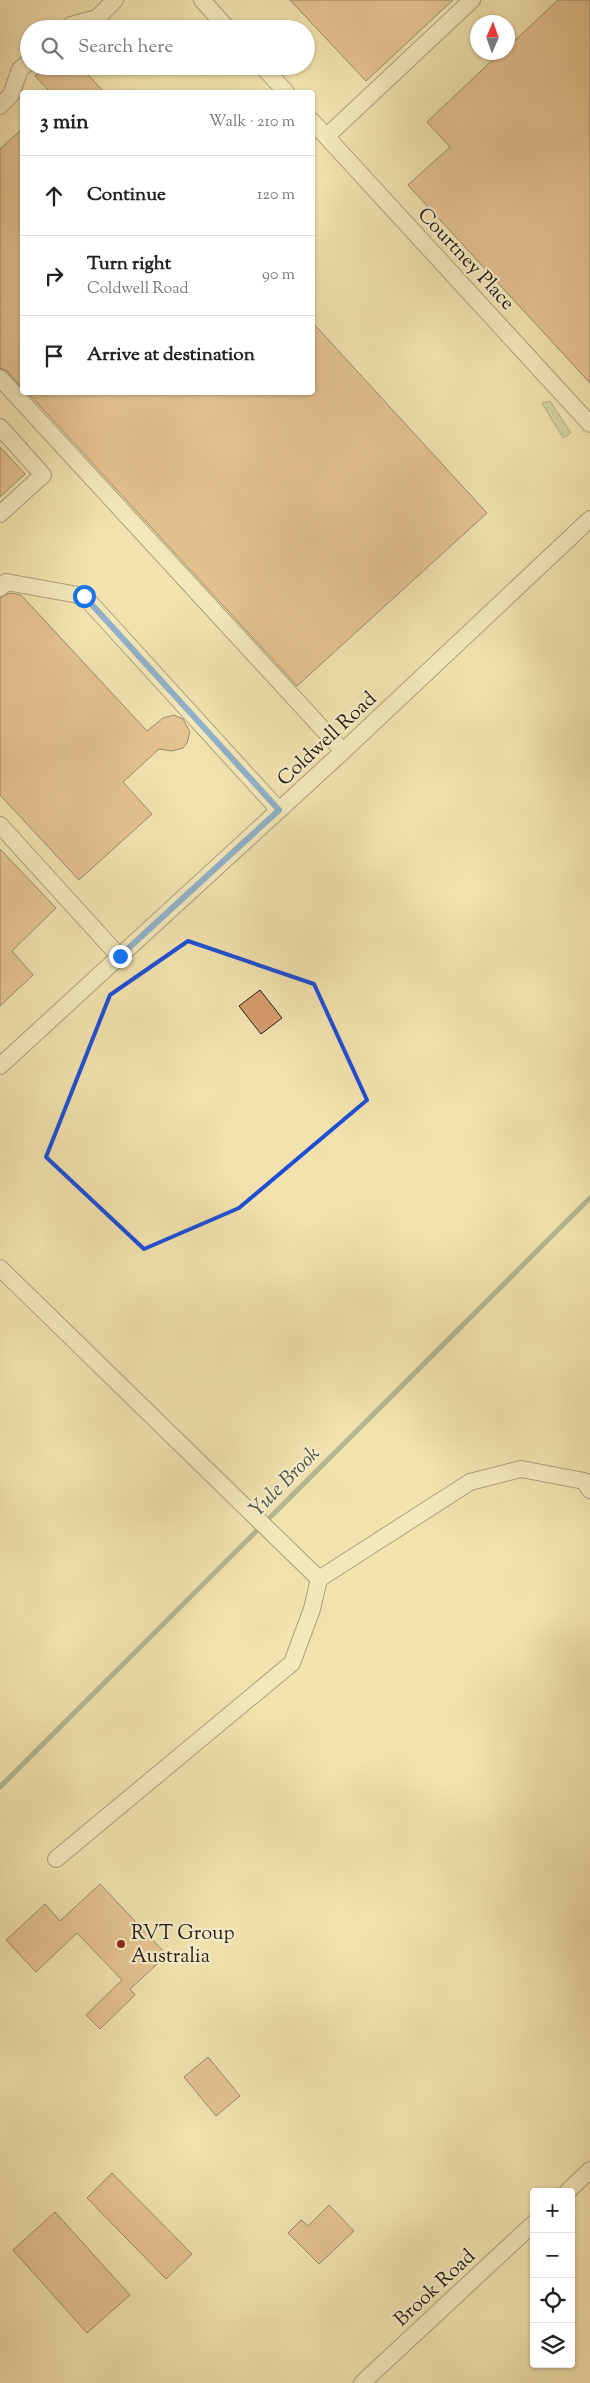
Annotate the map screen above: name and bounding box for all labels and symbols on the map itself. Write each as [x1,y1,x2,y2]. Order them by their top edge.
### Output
north arrow [470,15,515,60]
street label: Courtney Place [410,202,521,318]
route start [73,585,96,608]
street label: Coldwell Road [271,686,384,794]
route end [109,945,132,968]
water label: Yule Brook [243,1440,328,1525]
place label: RVT Group Australia [131,1920,235,1972]
marker: RVT Group Australia [115,1938,127,1950]
street label: Brook Road [389,2243,483,2334]

